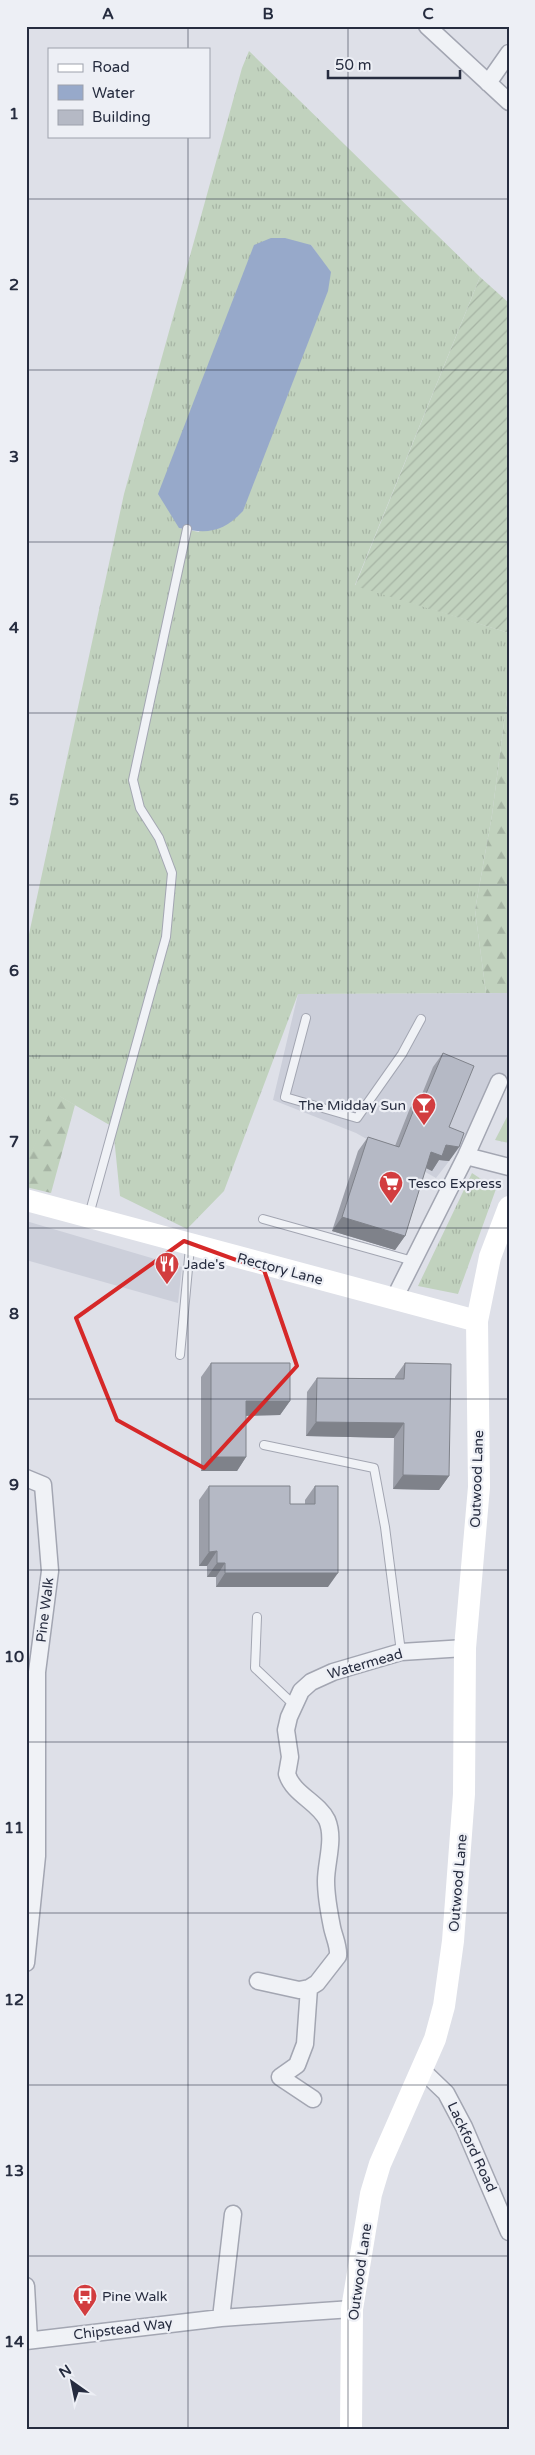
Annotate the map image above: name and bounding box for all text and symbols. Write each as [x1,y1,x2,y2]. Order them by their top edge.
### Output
text: A [102,4,114,24]
text: B [262,4,274,24]
text: C [422,4,434,24]
legend [48,48,210,138]
scale bar [328,48,460,80]
text: 50 m [335,56,372,74]
text: Road [92,58,130,76]
text: Water [92,84,135,102]
text: 1 [9,104,19,124]
text: Building [92,108,151,126]
text: 2 [9,275,19,295]
text: 3 [9,447,19,467]
text: 4 [9,618,19,638]
text: 5 [9,790,19,810]
text: 6 [9,961,19,981]
bar icon: The Midday Sun [411,1092,437,1126]
place label: The Midday Sun [298,1097,406,1114]
text: 7 [9,1132,19,1152]
supermarket icon: Tesco Express [378,1170,404,1204]
place label: Tesco Express [408,1175,502,1192]
street label: Rectory Lane [235,1249,325,1289]
restaurant icon: Jade's [154,1251,180,1285]
place label: Jade's [184,1256,225,1273]
text: 8 [9,1304,19,1324]
street label: Outwood Lane [467,1430,487,1528]
text: 9 [9,1475,19,1495]
street label: Pine Walk [33,1576,57,1644]
street label: Watermead [325,1645,405,1683]
text: 10 [4,1647,24,1667]
text: 11 [4,1818,24,1838]
street label: Outwood Lane [445,1833,471,1933]
text: 12 [4,1990,24,2010]
street label: Lackford Road [444,2099,500,2195]
text: 13 [4,2161,24,2181]
street label: Outwood Lane [345,2222,375,2322]
bus stop icon: Pine Walk [72,2283,98,2317]
place label: Pine Walk [102,2288,168,2305]
street label: Chipstead Way [73,2314,174,2344]
text: 14 [4,2332,24,2352]
north arrow [48,2358,98,2408]
text: N [56,2361,75,2382]

